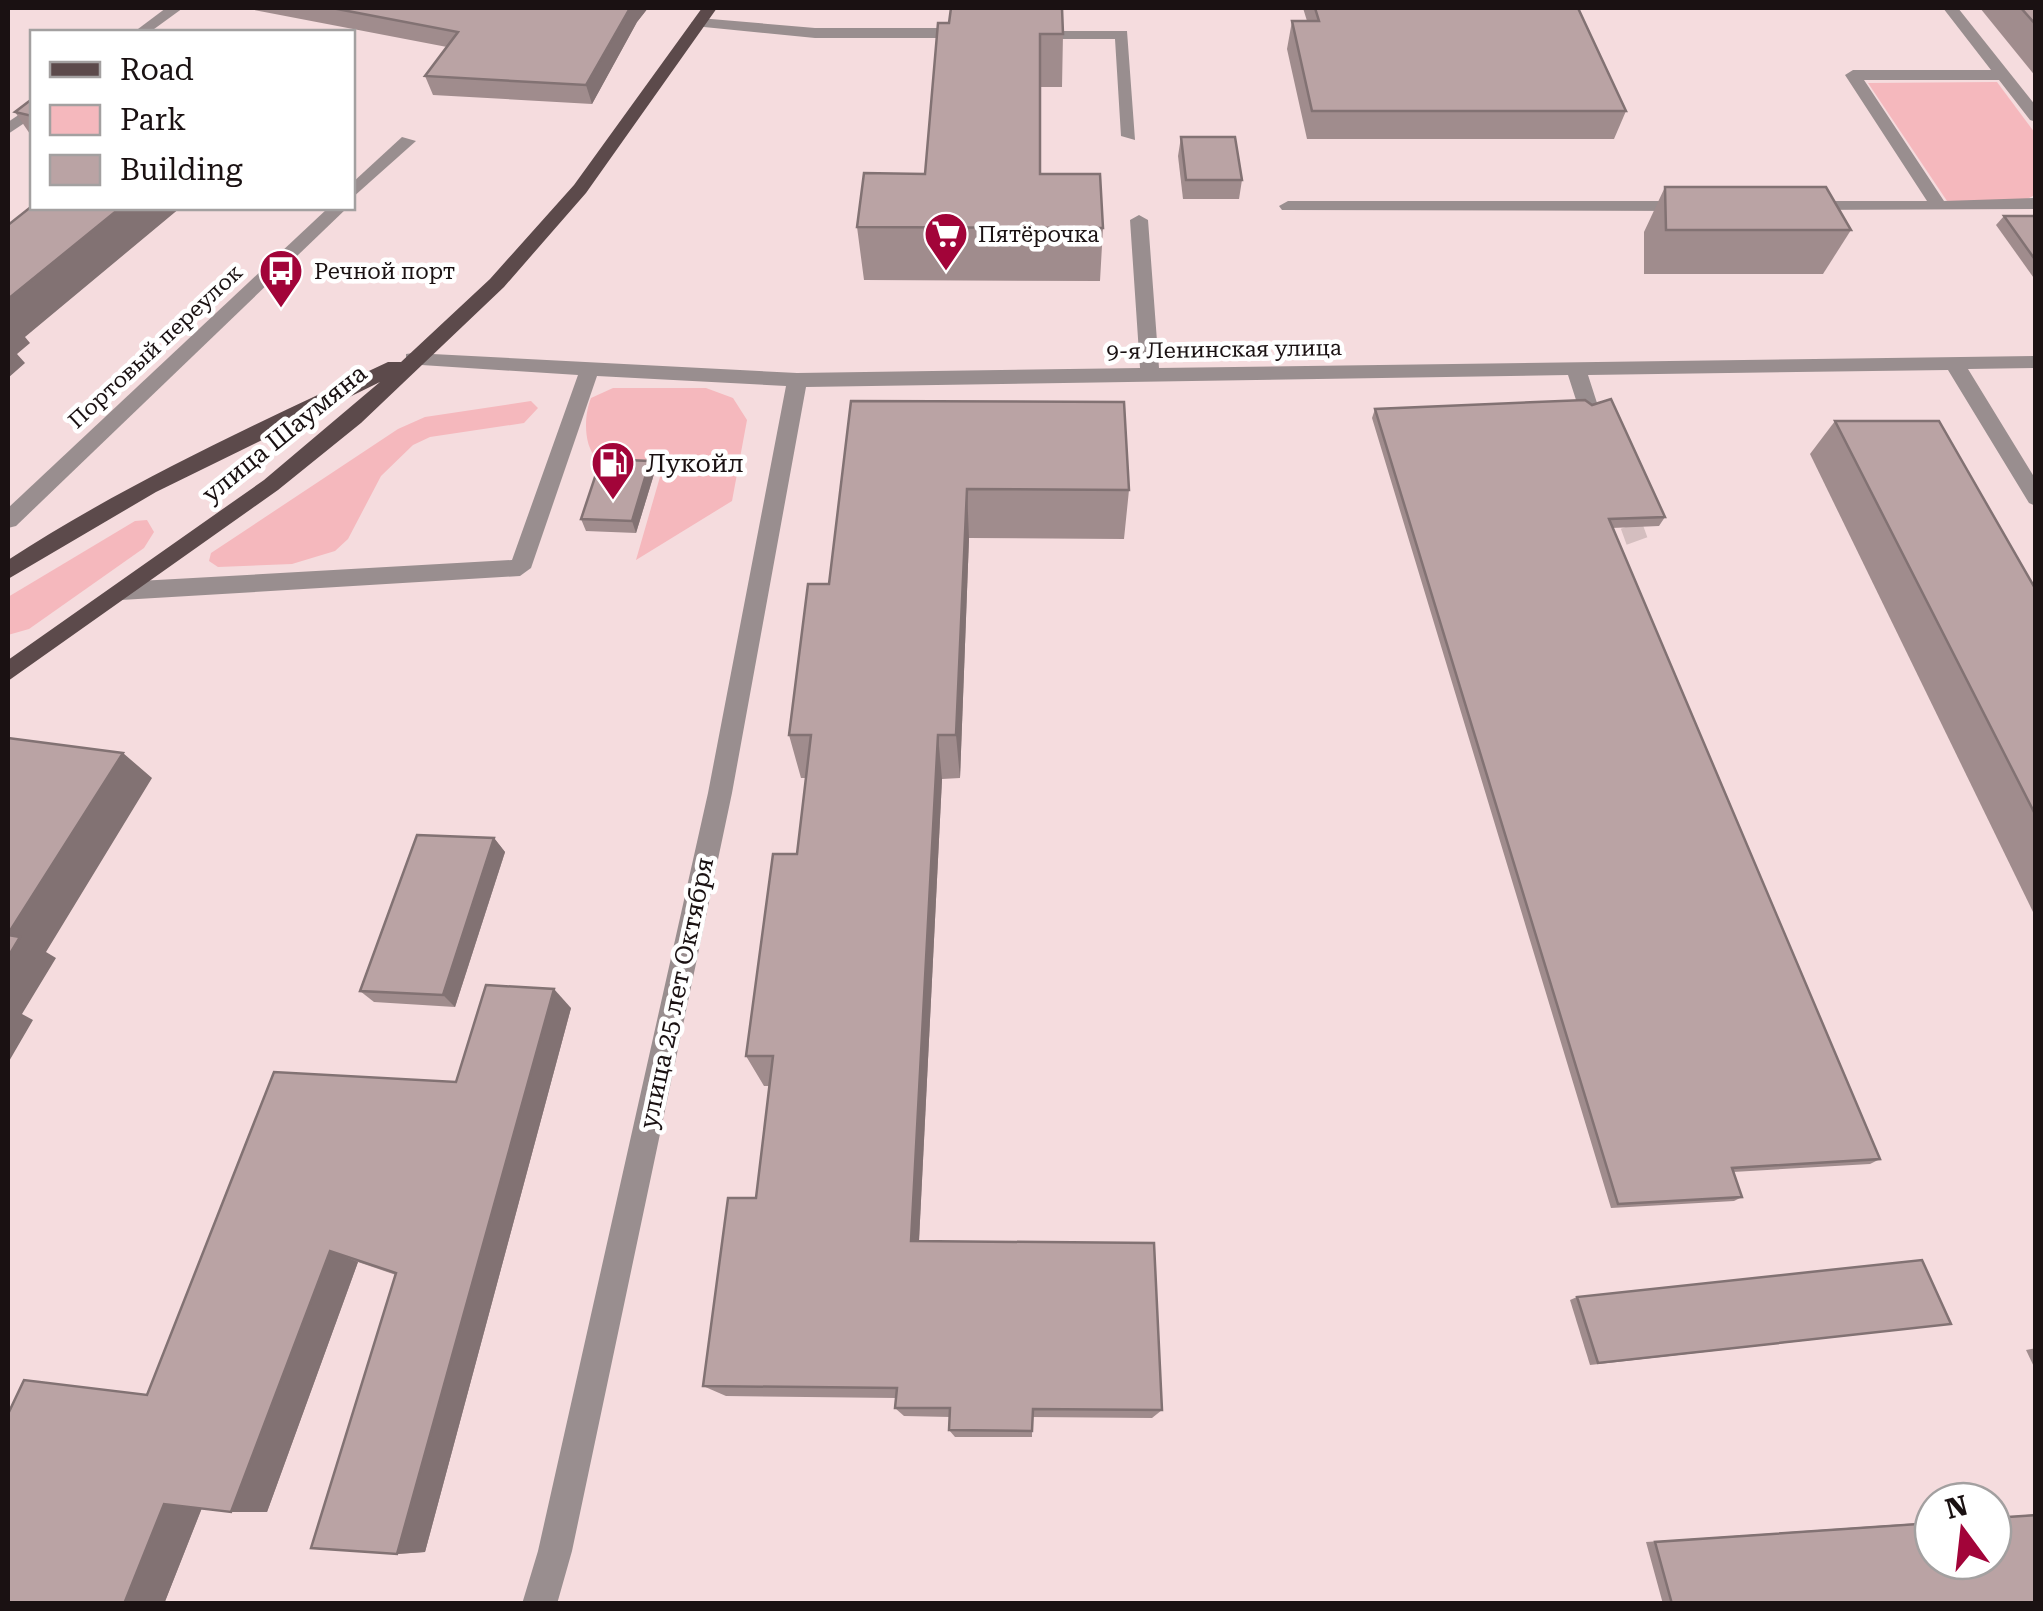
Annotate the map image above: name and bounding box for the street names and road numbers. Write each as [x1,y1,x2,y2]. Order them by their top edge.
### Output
street label: Портовый переулок [63,259,247,433]
street label: 9-я Ленинская улица [1106,335,1342,364]
street label: улица Шаумяна [196,358,373,509]
street label: улица 25 лет Октября [634,855,719,1131]

